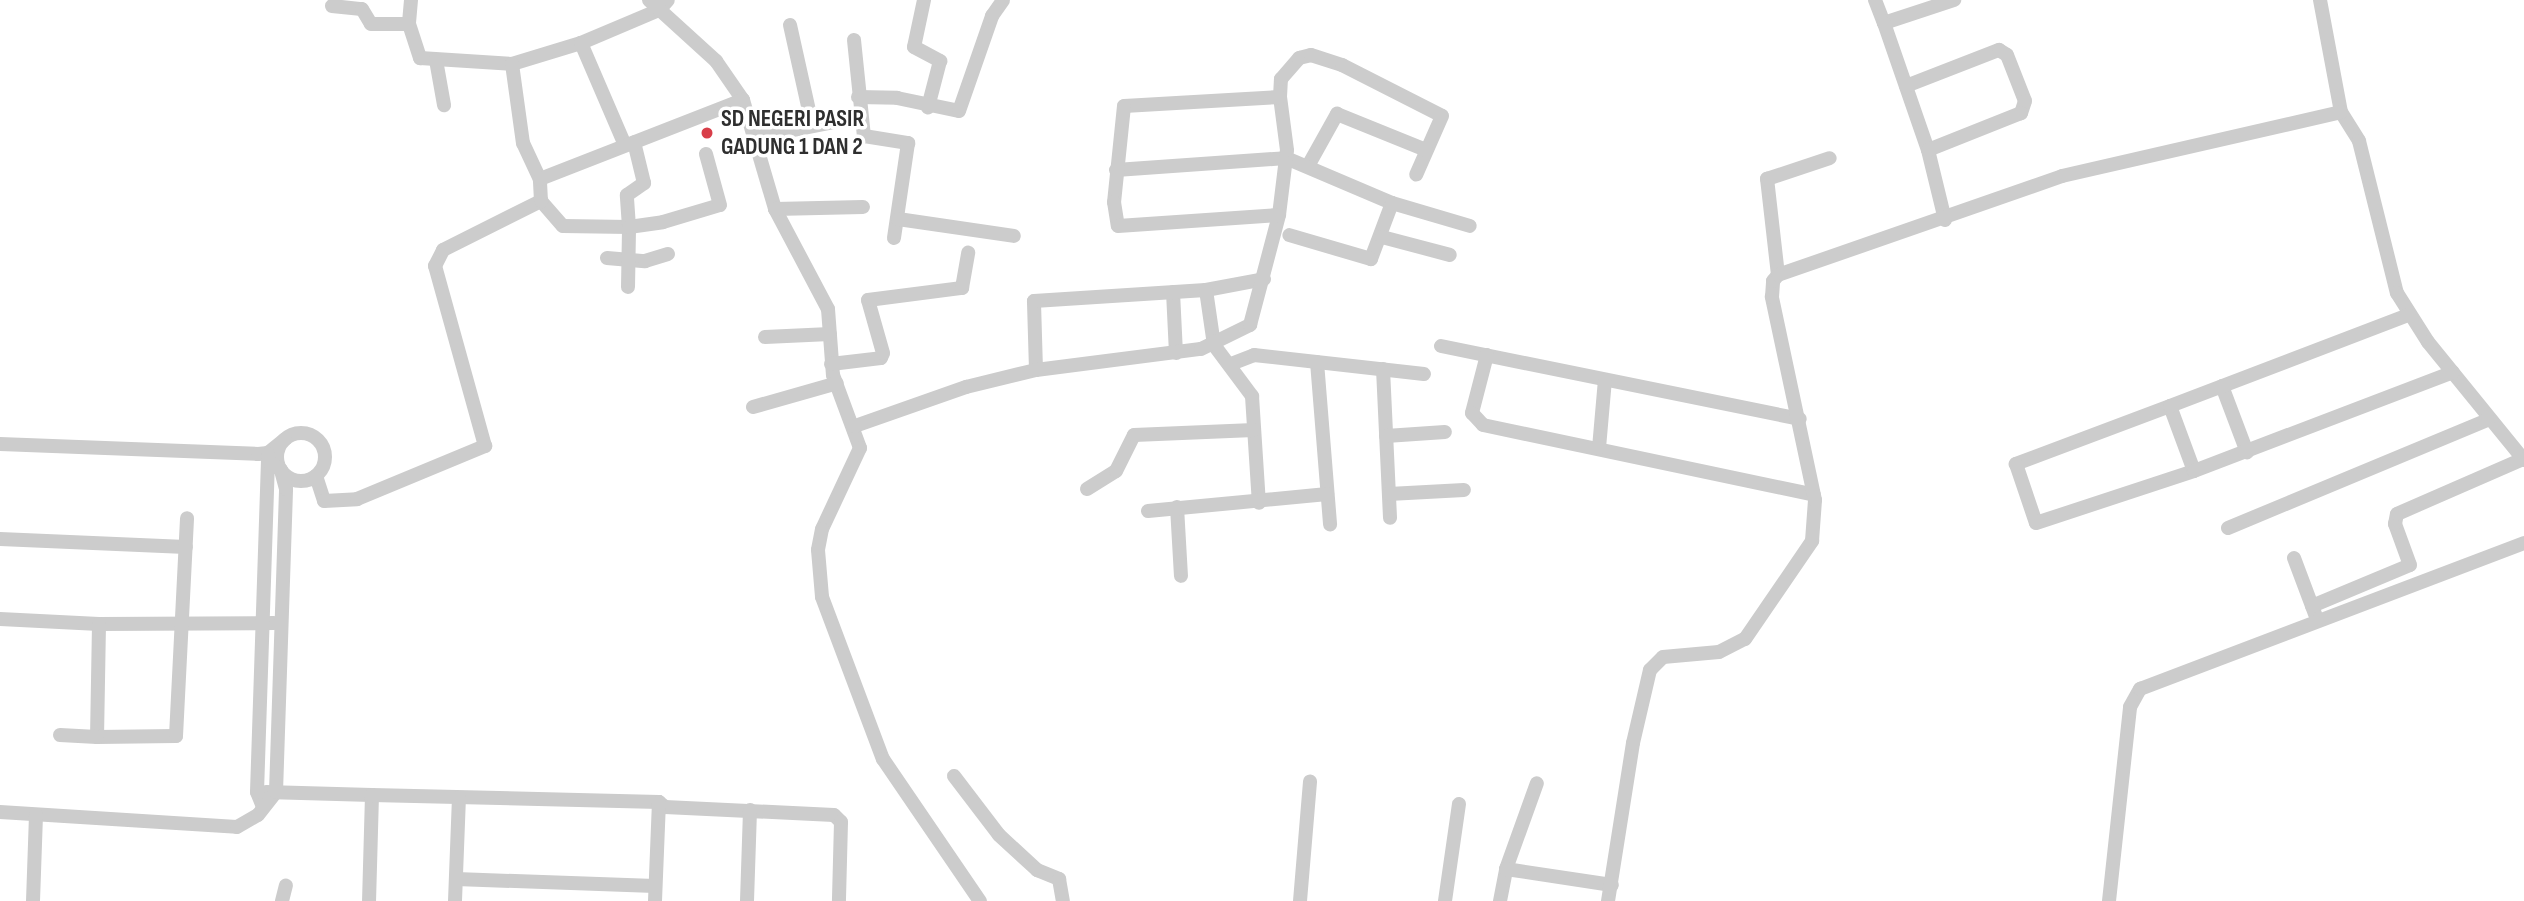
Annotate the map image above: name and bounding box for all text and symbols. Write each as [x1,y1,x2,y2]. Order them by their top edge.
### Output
place label: SD NEGERI PASIR GADUNG 1 DAN 2 [721,105,864,161]
marker: SD NEGERI PASIR GADUNG 1 DAN 2 [699,125,715,141]

